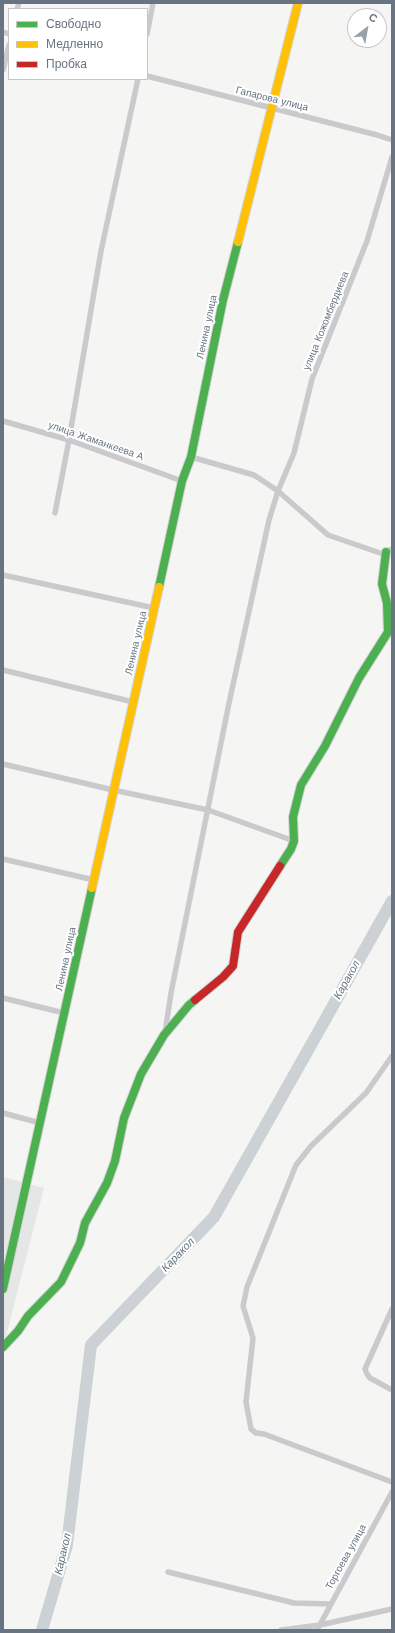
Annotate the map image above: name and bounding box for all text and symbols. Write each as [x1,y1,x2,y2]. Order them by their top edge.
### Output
legend [8,8,148,80]
north arrow [347,8,387,48]
text: С [366,11,380,26]
text: Свободно [46,17,101,31]
text: Медленно [46,37,103,51]
text: Пробка [46,57,87,71]
street label: Гапарова улица [235,84,309,114]
street label: улица Кожомбердиева [301,270,351,372]
street label: Ленина улица [194,294,220,360]
street label: улица Жаманкеева А [47,419,145,463]
street label: Ленина улица [123,610,149,676]
street label: Ленина улица [53,926,79,992]
water label: Каракол [331,958,363,1002]
water label: Каракол [159,1235,197,1275]
street label: Торгоева улица [323,1522,369,1592]
water label: Каракол [52,1532,74,1576]

